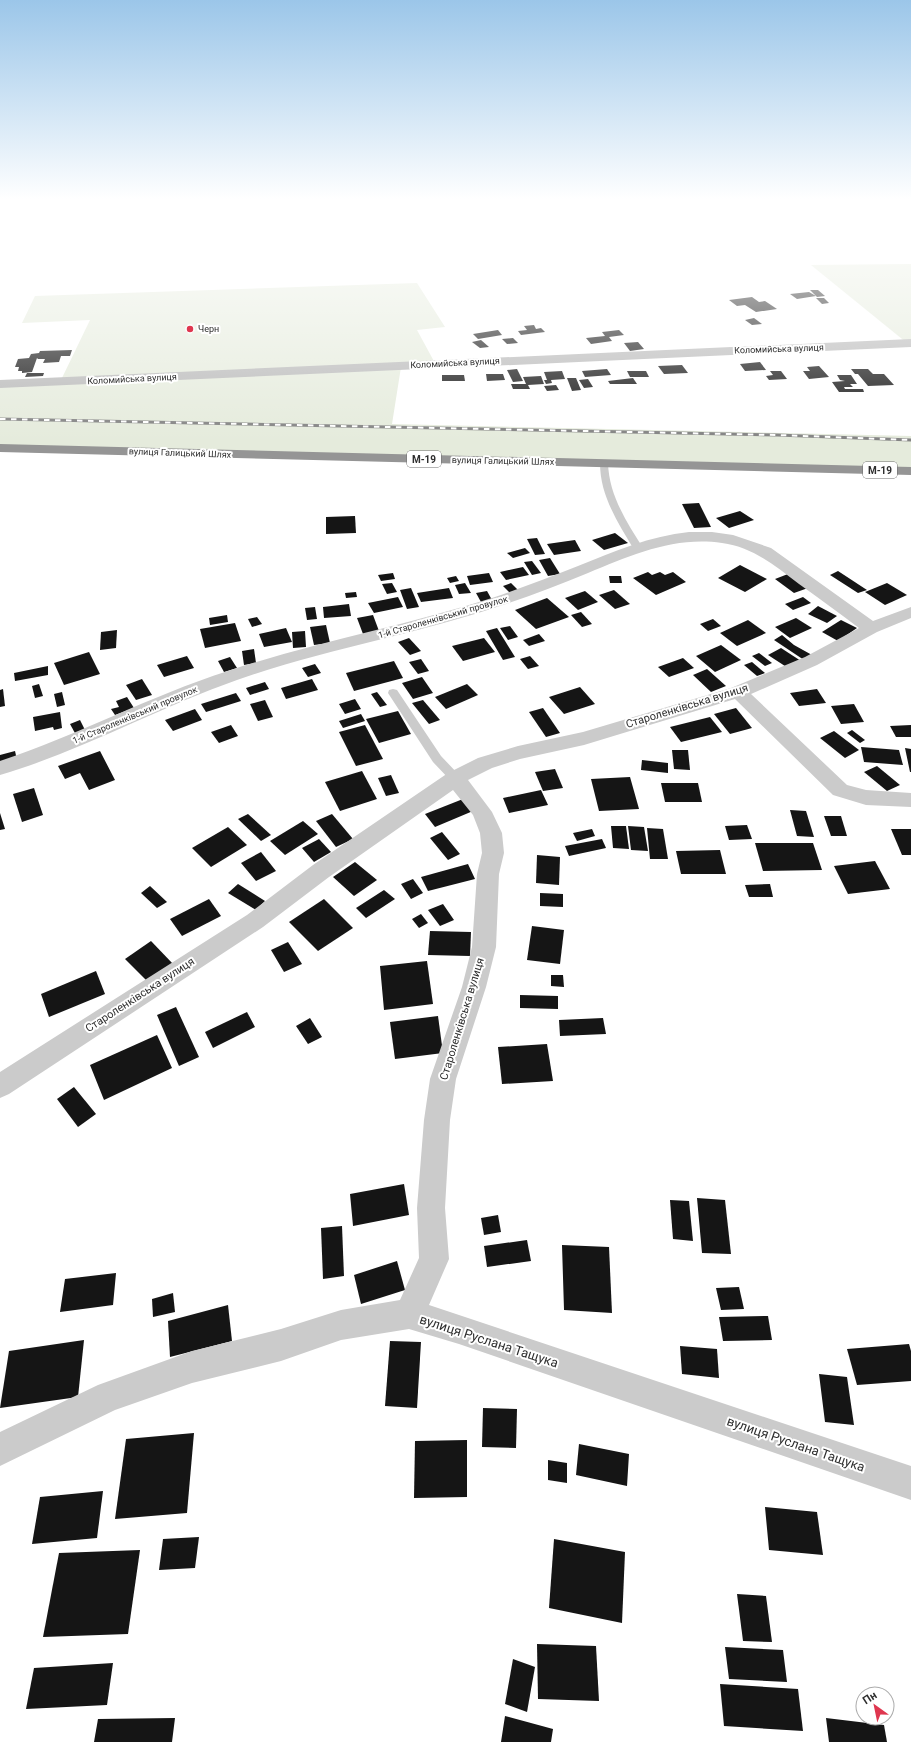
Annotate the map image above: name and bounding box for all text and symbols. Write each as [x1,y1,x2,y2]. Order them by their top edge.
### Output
marker: Черн [185,324,195,334]
place label: Черн [198,324,219,334]
street label: Коломийська вулиця [734,342,824,356]
street label: Коломийська вулиця [410,356,500,370]
street label: Коломийська вулиця [87,372,177,386]
street label: вулиця Галицький Шлях [129,446,232,460]
road number: М-19 [407,451,441,467]
street label: вулиця Галицький Шлях [452,455,555,467]
road number: М-19 [863,462,897,478]
street label: 1-й Староленківський провулок [377,594,509,640]
street label: Староленківська вулиця [624,681,750,731]
street label: 1-й Староленківський провулок [71,684,199,746]
street label: Староленківська вулиця [83,955,197,1035]
street label: Староленківська вулиця [437,956,487,1082]
street label: вулиця Руслана Тащука [418,1311,560,1371]
street label: вулиця Руслана Тащука [725,1413,867,1475]
north arrow [855,1686,895,1726]
text: Пн [860,1689,879,1707]

